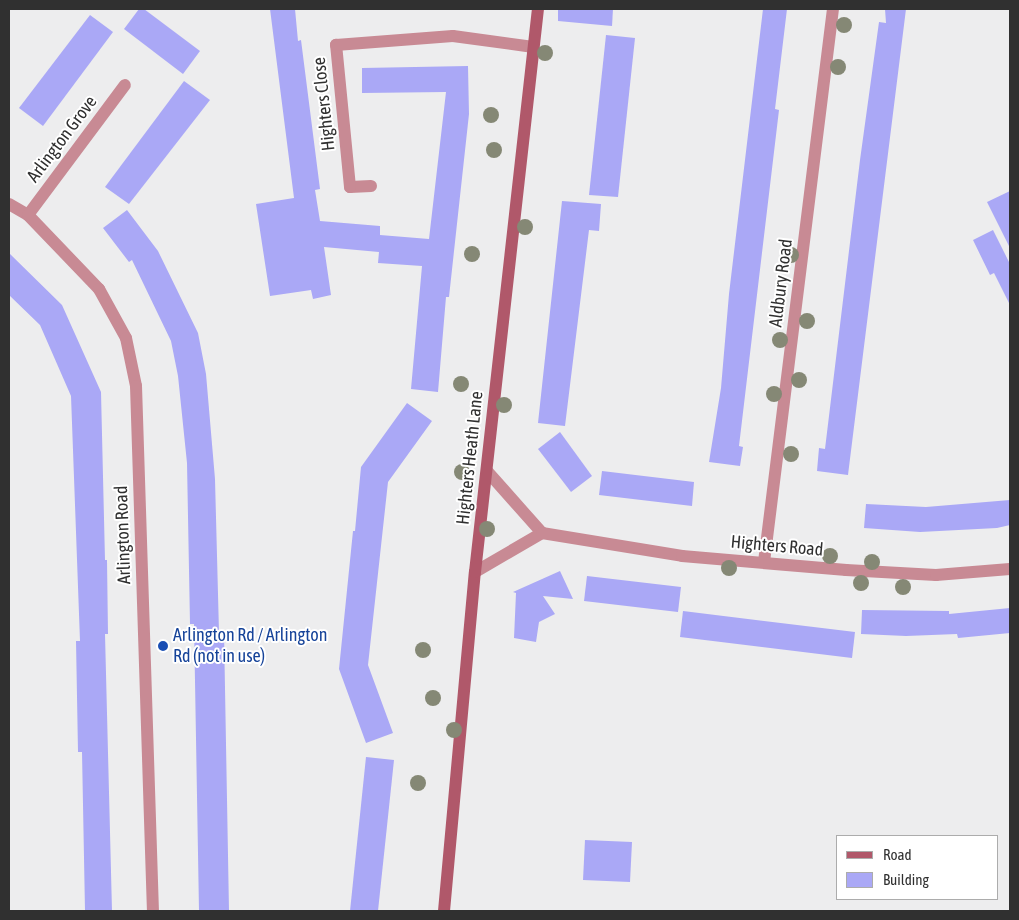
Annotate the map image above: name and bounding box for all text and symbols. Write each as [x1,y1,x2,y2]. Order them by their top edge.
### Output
street label: Highters Close [308,56,340,152]
street label: Arlington Grove [22,91,102,187]
street label: Aldbury Road [765,238,797,328]
street label: Highters Heath Lane [452,390,488,526]
street label: Arlington Road [110,485,136,585]
street label: Highters Road [730,531,824,561]
place label: Arlington Rd / Arlington Rd (not in use) [173,625,327,668]
marker: Arlington Rd / Arlington Rd (not in use) [157,640,169,652]
legend [836,835,999,900]
text: Road [883,846,912,863]
text: Building [883,871,929,888]

